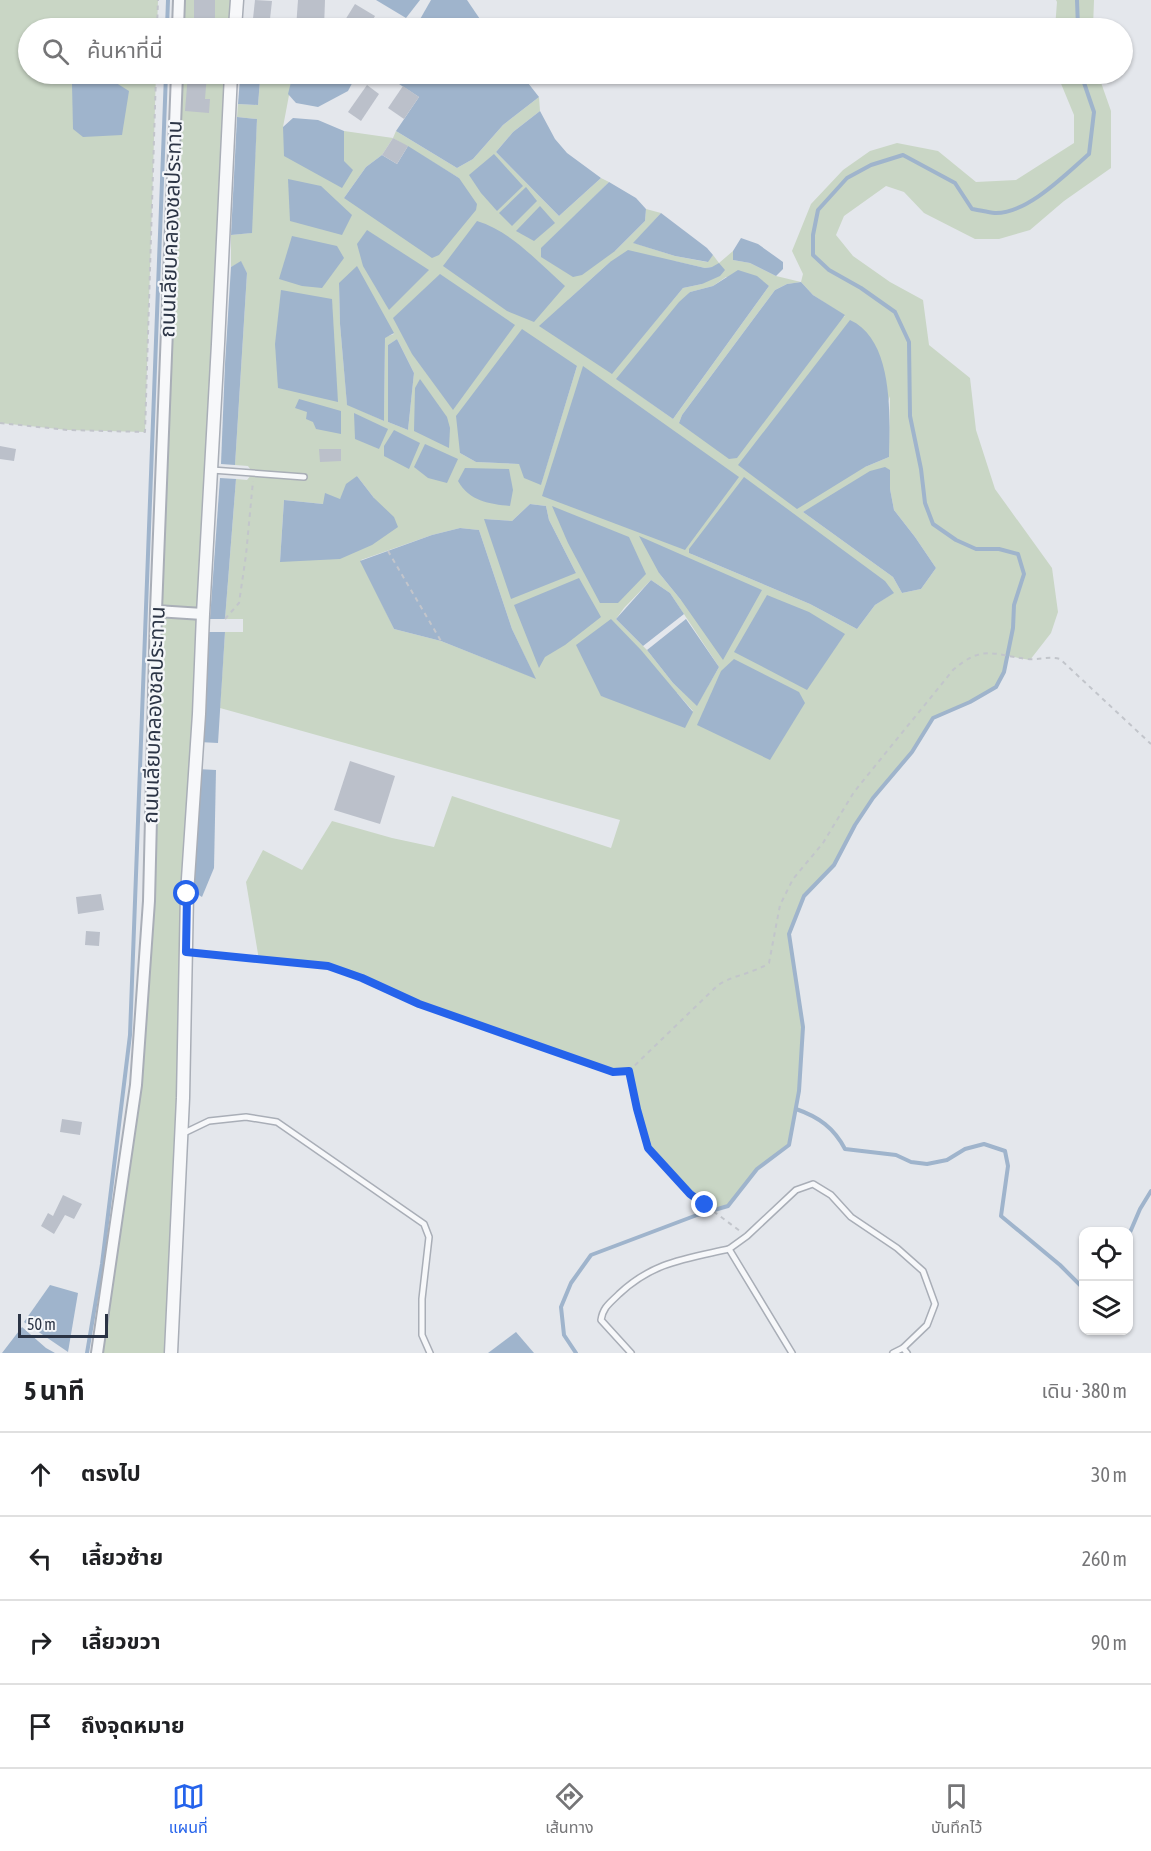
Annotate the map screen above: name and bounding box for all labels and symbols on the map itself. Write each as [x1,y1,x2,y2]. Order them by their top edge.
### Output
street label: ถนนเลียบคลองชลประทาน [154,120,186,338]
street label: ถนนเลียบคลองชลประทาน [137,606,169,824]
route start [173,880,199,906]
route end [691,1191,717,1217]
scale bar [18,1311,108,1338]

